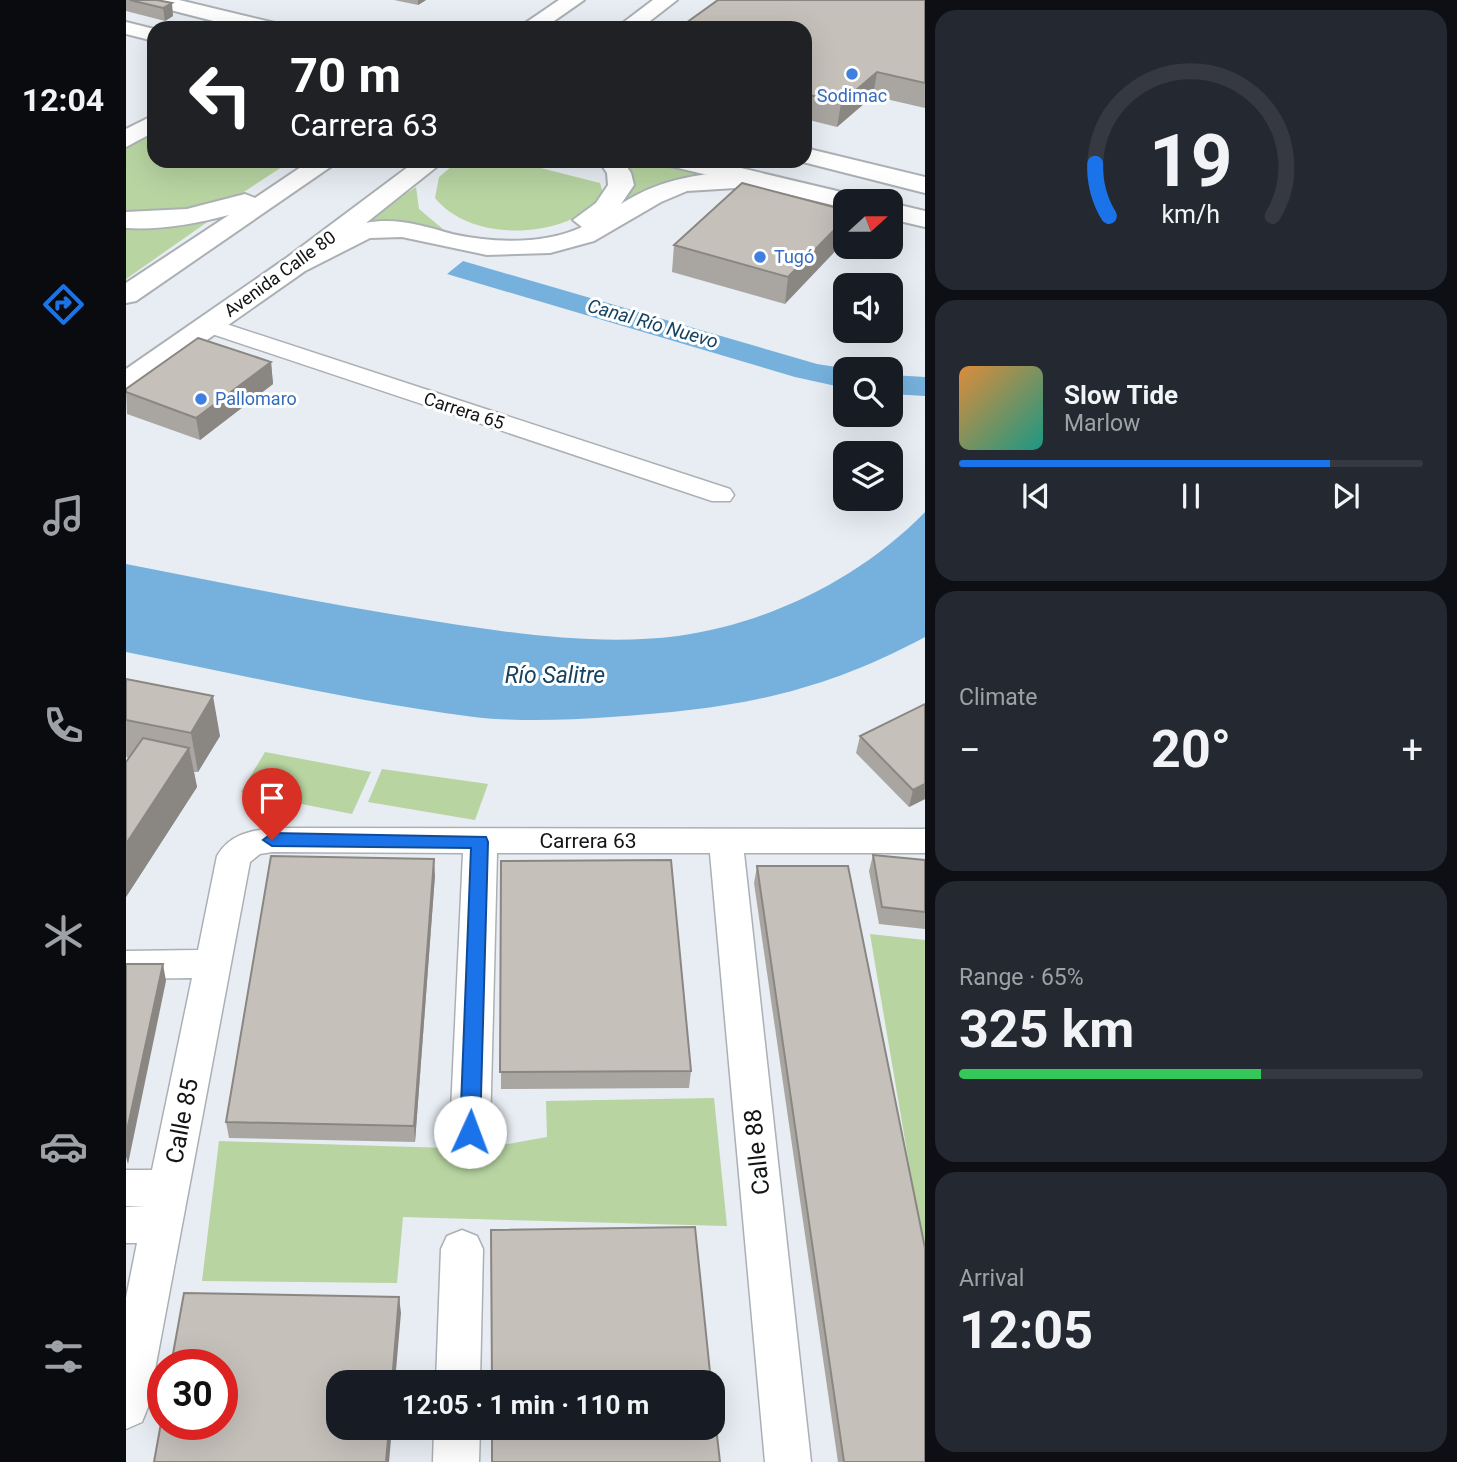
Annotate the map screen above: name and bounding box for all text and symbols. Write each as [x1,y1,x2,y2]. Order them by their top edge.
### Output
text: 70 m [290,47,401,104]
icon: left [175,49,266,140]
marker: Sodimac [844,66,860,82]
text: 12:04 [22,81,104,119]
place label: Sodimac [817,85,887,106]
text: Carrera 63 [290,106,438,144]
text: 19 [1149,119,1233,205]
north arrow [833,189,903,259]
map controls [833,189,903,511]
text: km/h [1162,200,1220,229]
street label: Avenida Calle 80 [220,226,340,321]
place label: Tugó [774,246,814,267]
marker: Tugó [752,249,768,265]
button: sound [833,273,903,343]
icon: directions [39,280,88,329]
water label: Canal Río Nuevo [585,294,721,353]
button: search [833,357,903,427]
text: Slow Tide [1064,380,1178,410]
place label: Pallomaro [215,388,297,409]
street label: Carrera 65 [421,388,507,433]
marker: Pallomaro [193,391,209,407]
text: Marlow [1064,410,1140,437]
button: layers [833,441,903,511]
icon: previous [1017,477,1055,515]
icon: pause [1172,477,1210,515]
icon: next [1327,477,1365,515]
icon: music [39,491,88,540]
water label: Río Salitre [505,662,605,689]
text: Climate [959,684,1038,711]
icon: phone [39,701,88,750]
text: 20° [1151,719,1231,780]
text: − [959,728,981,772]
text: + [1401,728,1423,772]
pin [242,768,302,840]
icon: arrive [253,779,291,817]
street label: Carrera 63 [539,829,637,853]
icon: climate [39,911,88,960]
text: Range · 65% [959,964,1084,991]
text: 325 km [959,999,1134,1060]
street label: Calle 85 [160,1076,204,1166]
position arrow [433,1095,507,1169]
street label: Calle 88 [739,1108,775,1196]
icon: car [39,1122,88,1171]
text: Arrival [959,1265,1024,1292]
text: 12:05 [959,1300,1093,1361]
icon: filters [39,1332,88,1381]
speed limit sign: 30 [147,1349,238,1440]
text: 12:05 · 1 min · 110 m [402,1390,649,1420]

